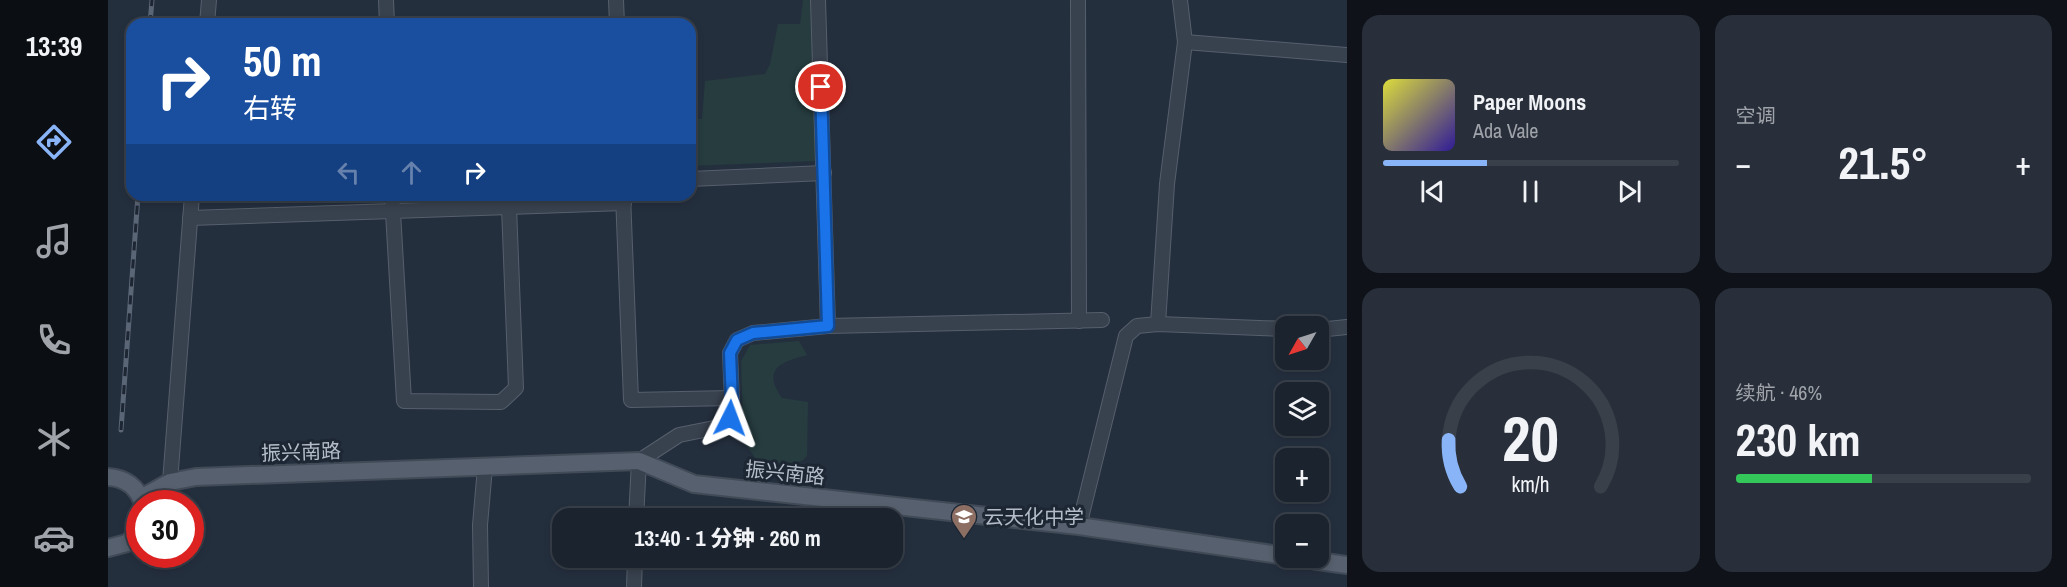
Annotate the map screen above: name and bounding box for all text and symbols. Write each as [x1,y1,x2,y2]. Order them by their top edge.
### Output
text: 13:39 [26,28,82,64]
text: 50 m [243,33,322,89]
icon: right [144,42,222,120]
pin [795,61,846,112]
icon: arrive [804,70,837,103]
text: Paper Moons [1473,87,1586,117]
text: 右转 [243,90,297,126]
text: 空调 [1736,102,1776,129]
text: Ada Vale [1473,117,1538,144]
icon: directions [33,121,75,163]
text: 21.5° [1838,132,1928,193]
text: − [1736,141,1751,185]
text: + [2015,141,2031,185]
icon: left [332,156,365,189]
icon: ahead [395,156,428,189]
icon: right [458,156,491,189]
icon: previous [1416,175,1449,208]
icon: pause [1514,175,1547,208]
icon: next [1613,175,1646,208]
icon: music [33,220,75,262]
north arrow [1275,316,1329,370]
map controls [1275,316,1329,568]
icon: phone [33,319,75,361]
text: 续航 · 46% [1736,379,1822,406]
button: layers [1275,382,1329,436]
position arrow [698,386,762,450]
text: 20 [1502,396,1559,480]
text: 230 km [1736,409,1861,470]
icon: climate [33,418,75,460]
street label: 振兴南路 [261,437,341,466]
button: + [1275,448,1329,502]
street label: 振兴南路 [744,455,826,490]
text: km/h [1512,470,1550,499]
speed limit sign: 30 [126,490,204,568]
school or university icon: 云天化中学 [949,502,979,540]
place label: 云天化中学 [984,503,1084,530]
button: − [1275,514,1329,568]
icon: car [33,517,75,559]
text: 13:40 · 1 分钟 · 260 m [634,523,821,553]

